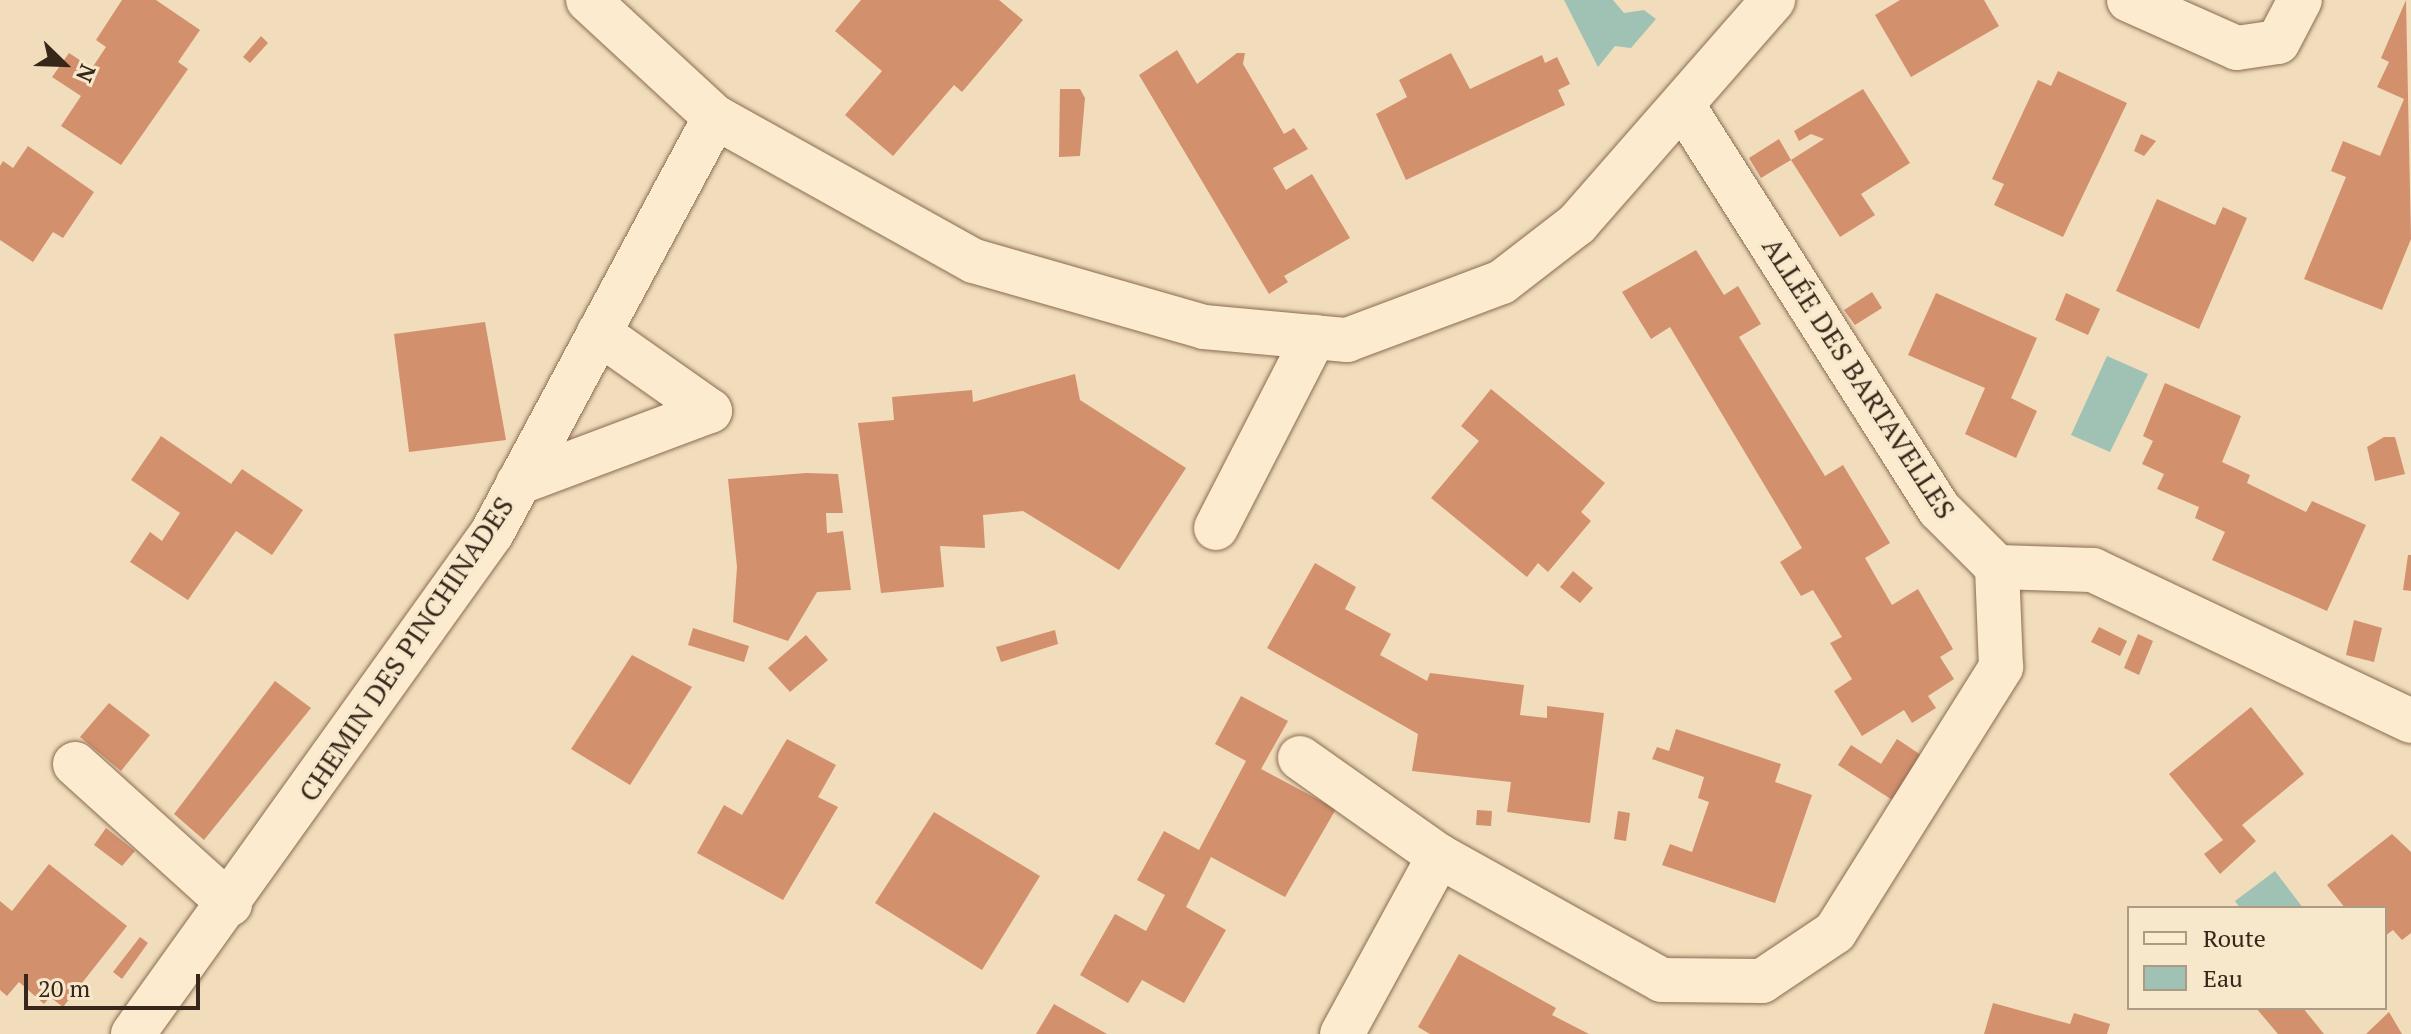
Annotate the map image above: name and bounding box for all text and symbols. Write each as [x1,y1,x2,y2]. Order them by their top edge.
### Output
north arrow [24,24,104,104]
text: N [70,60,103,87]
street label: ALLÉE DES BARTAVELLES [1755,231,1963,525]
street label: CHEMIN DES PINCHINADES [291,490,521,808]
legend [2127,906,2387,1010]
text: Route [2203,922,2266,954]
scale bar [28,958,204,1008]
text: Eau [2203,962,2243,994]
text: 20 m [38,972,90,1004]

